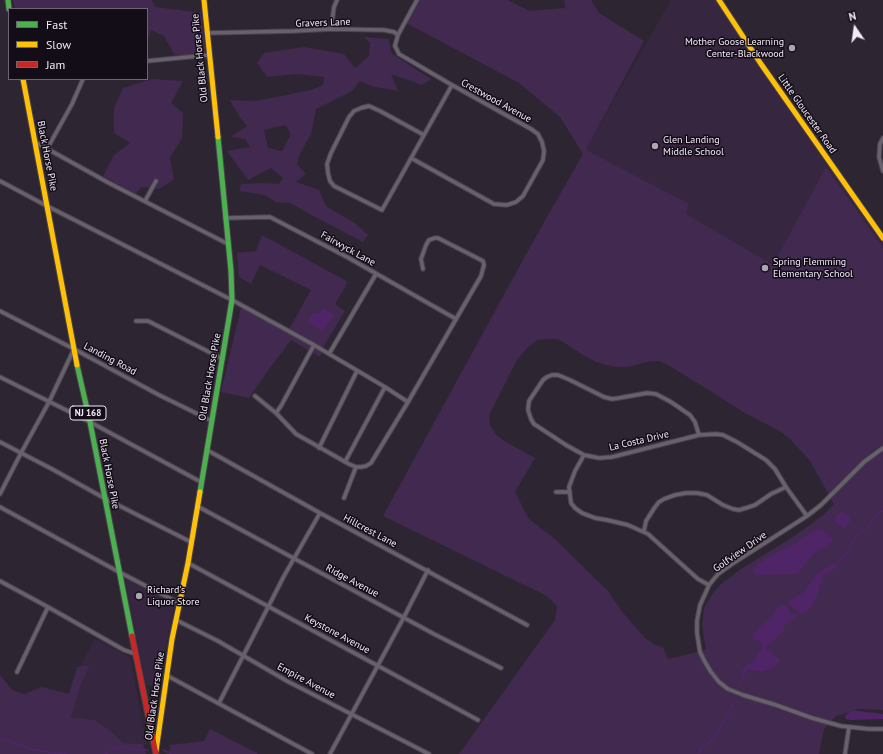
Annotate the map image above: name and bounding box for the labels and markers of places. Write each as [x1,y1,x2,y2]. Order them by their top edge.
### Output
place label: Mother Goose Learning Center-Blackwood [685,36,784,60]
marker: Mother Goose Learning Center-Blackwood [787,43,797,53]
place label: Glen Landing Middle School [663,134,724,158]
marker: Glen Landing Middle School [650,141,660,151]
place label: Spring Flemming Elementary School [773,256,853,280]
marker: Spring Flemming Elementary School [760,263,770,273]
place label: Richard's Liquor Store [147,584,199,608]
marker: Richard's Liquor Store [134,591,144,601]

